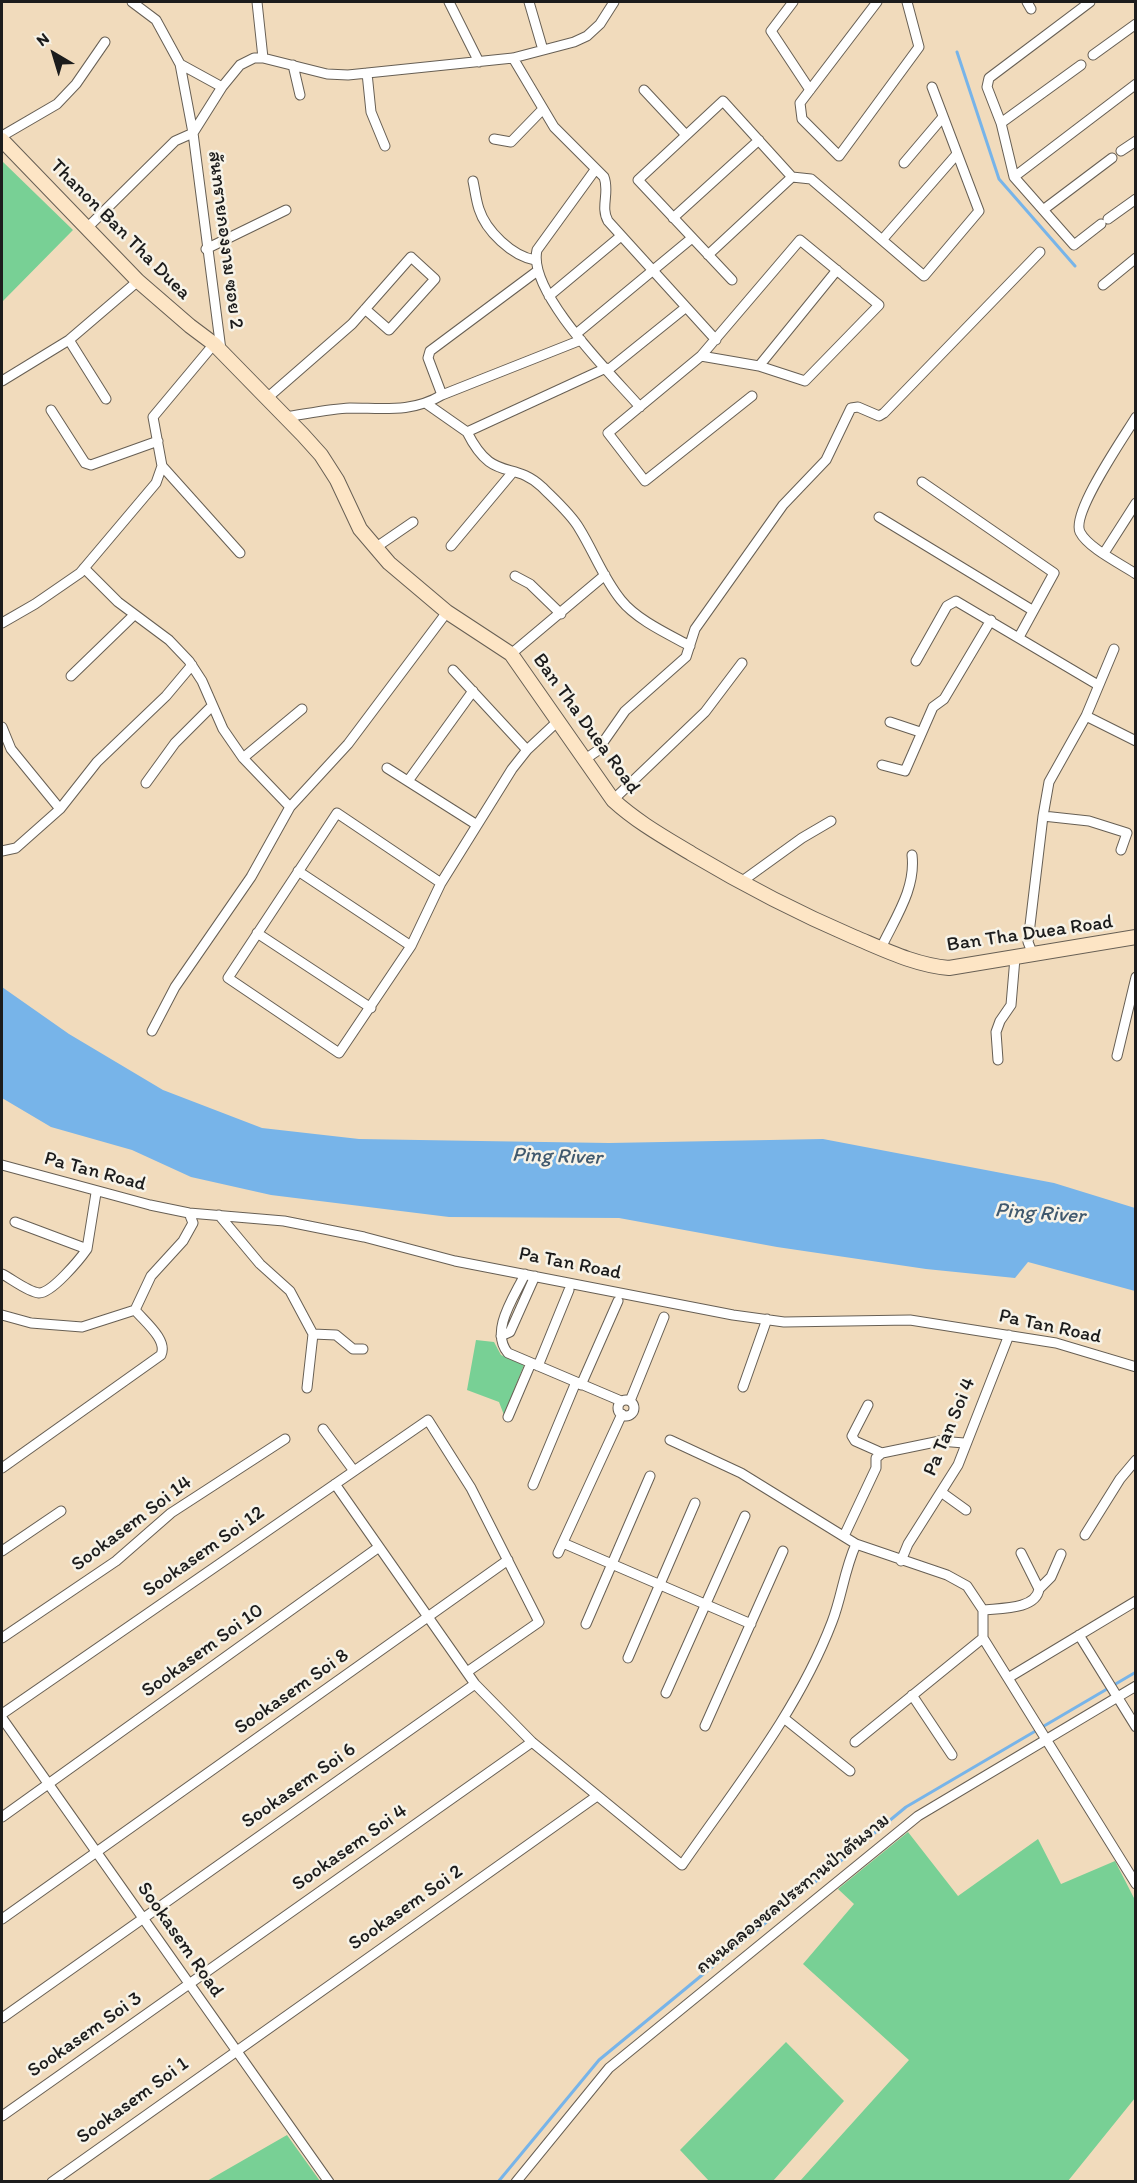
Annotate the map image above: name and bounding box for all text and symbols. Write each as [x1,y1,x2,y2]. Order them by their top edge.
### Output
north arrow [24,24,84,84]
text: N [33,29,53,50]
street label: สันทรายกองงาม ซอย 2 [202,150,248,330]
street label: Thanon Ban Tha Duea [45,155,195,305]
street label: Ban Tha Duea Road [527,649,645,799]
street label: Ban Tha Duea Road [945,910,1115,958]
water label: Ping River [511,1143,603,1171]
street label: Pa Tan Road [42,1147,148,1197]
water label: Ping River [994,1198,1086,1230]
street label: Pa Tan Road [517,1242,623,1286]
street label: Pa Tan Road [997,1304,1103,1350]
street label: Pa Tan Soi 4 [919,1374,981,1480]
street label: Sookasem Soi 14 [67,1471,197,1577]
street label: Sookasem Soi 12 [139,1501,269,1603]
street label: Sookasem Soi 10 [137,1599,269,1703]
street label: Sookasem Soi 8 [230,1644,354,1740]
street label: Sookasem Soi 6 [237,1738,361,1834]
street label: Sookasem Soi 4 [288,1799,412,1897]
street label: ถนนคลองชลประทานป่าตันงาม [691,1808,895,1980]
street label: Sookasem Soi 2 [344,1860,468,1956]
street label: Sookasem Road [131,1878,229,2002]
street label: Sookasem Soi 3 [23,1987,147,2083]
street label: Sookasem Soi 1 [72,2052,194,2150]

